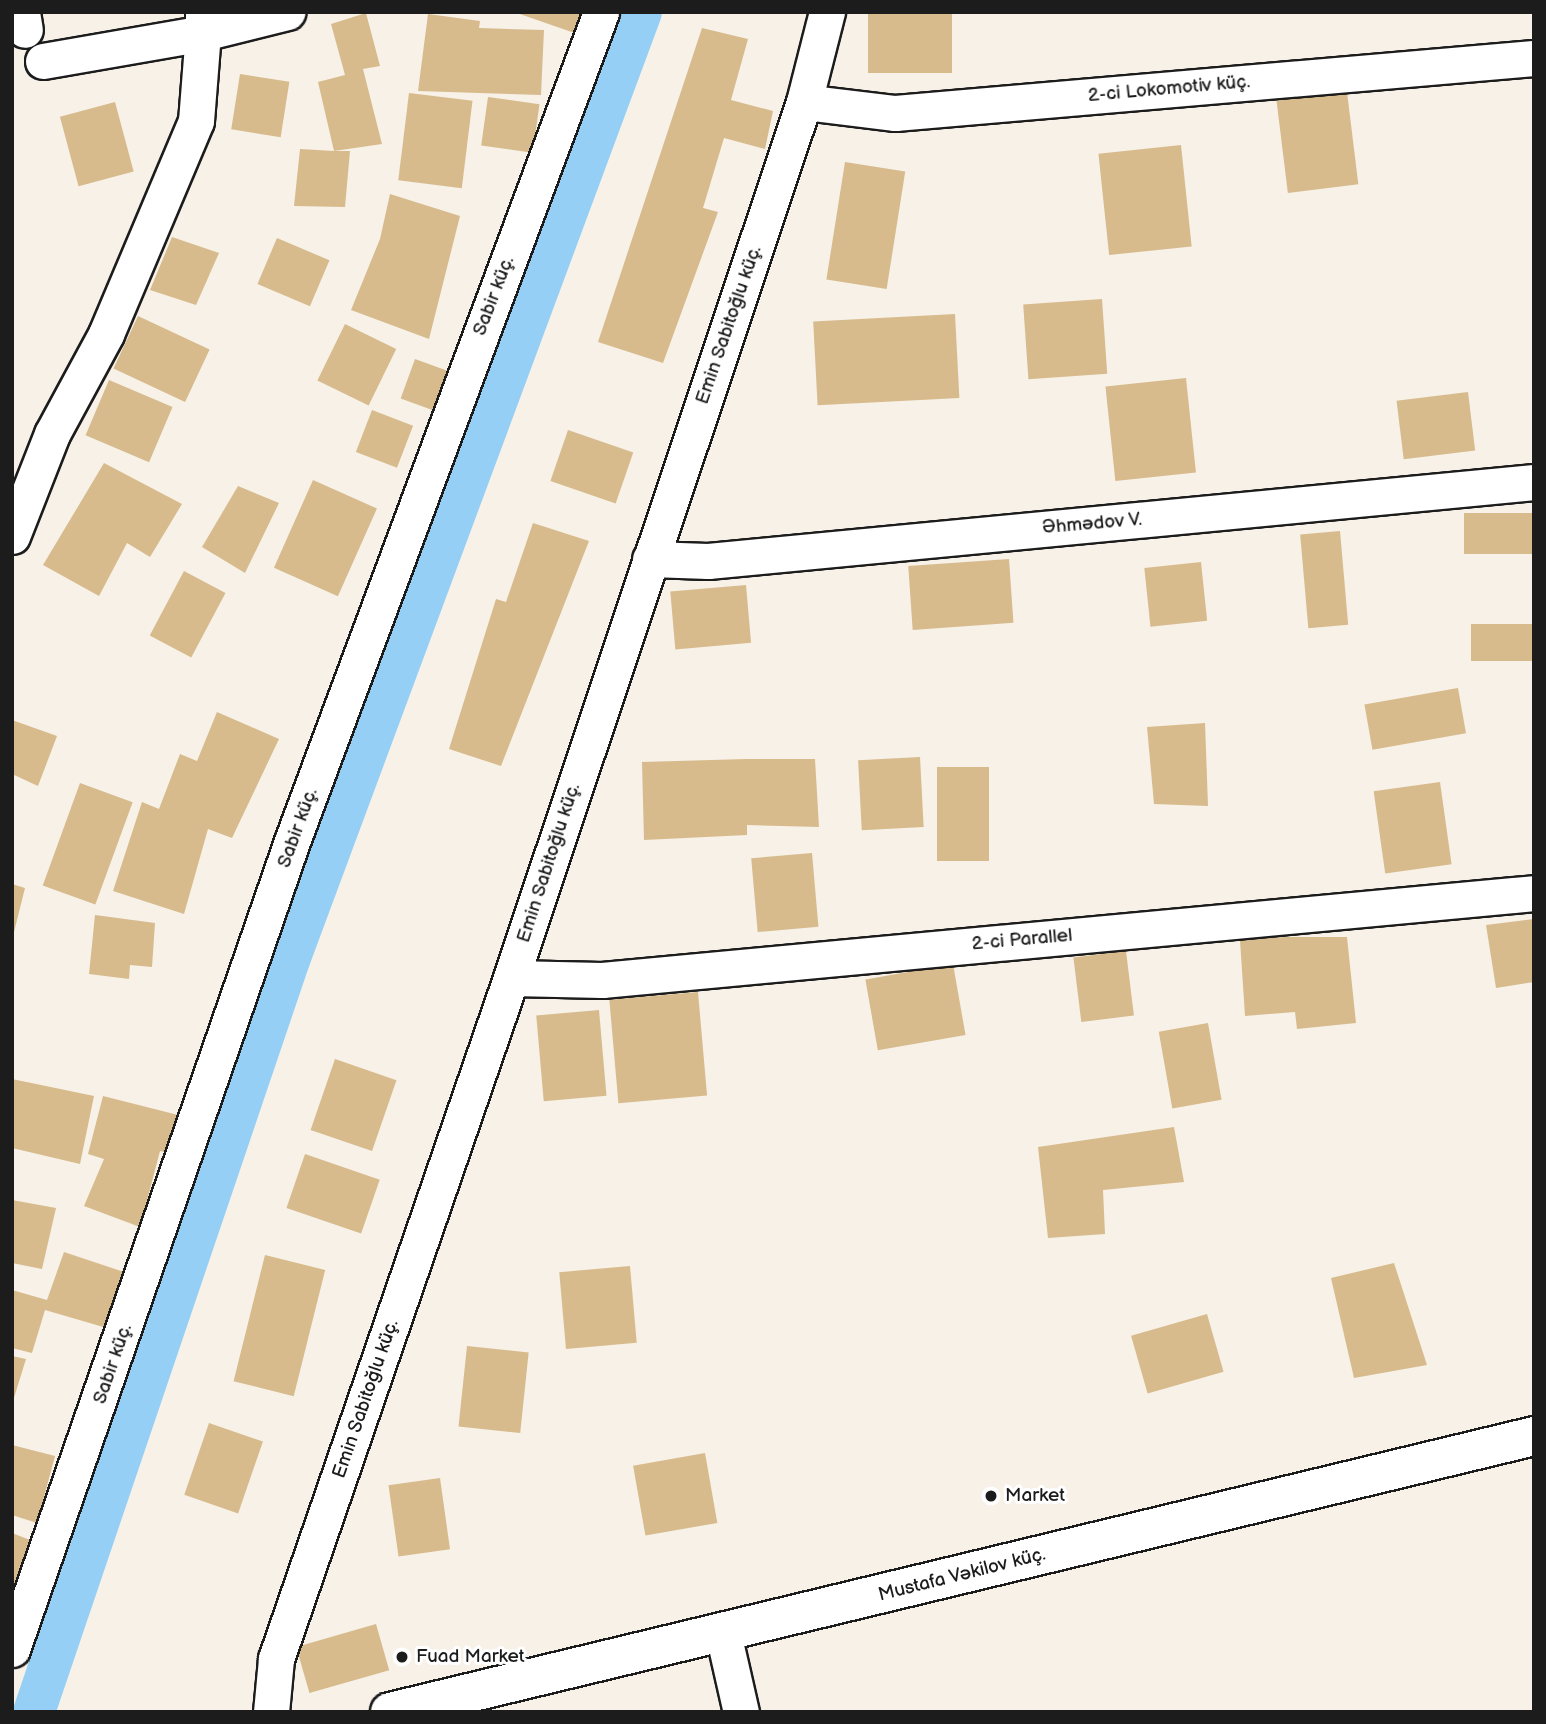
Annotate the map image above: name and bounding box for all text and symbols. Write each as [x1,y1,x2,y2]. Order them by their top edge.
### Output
street label: 2-ci Lokomotiv küç. [1087,71,1251,107]
street label: Emin Sabitoğlu küç. [691,243,767,407]
street label: Sabir küç. [468,253,520,339]
street label: Əhmədov V. [1041,508,1143,540]
street label: Emin Sabitoğlu küç. [512,780,586,946]
street label: Sabir küç. [273,785,323,871]
street label: 2-ci Parallel [971,924,1073,956]
street label: Emin Sabitoğlu küç. [328,1317,404,1481]
street label: Sabir küç. [89,1321,137,1407]
place label: Market [1005,1485,1065,1507]
marker: Market [983,1488,999,1504]
street label: Mustafa Vəkilov küç. [876,1543,1048,1607]
place label: Fuad Market [416,1646,525,1668]
marker: Fuad Market [394,1649,410,1665]

